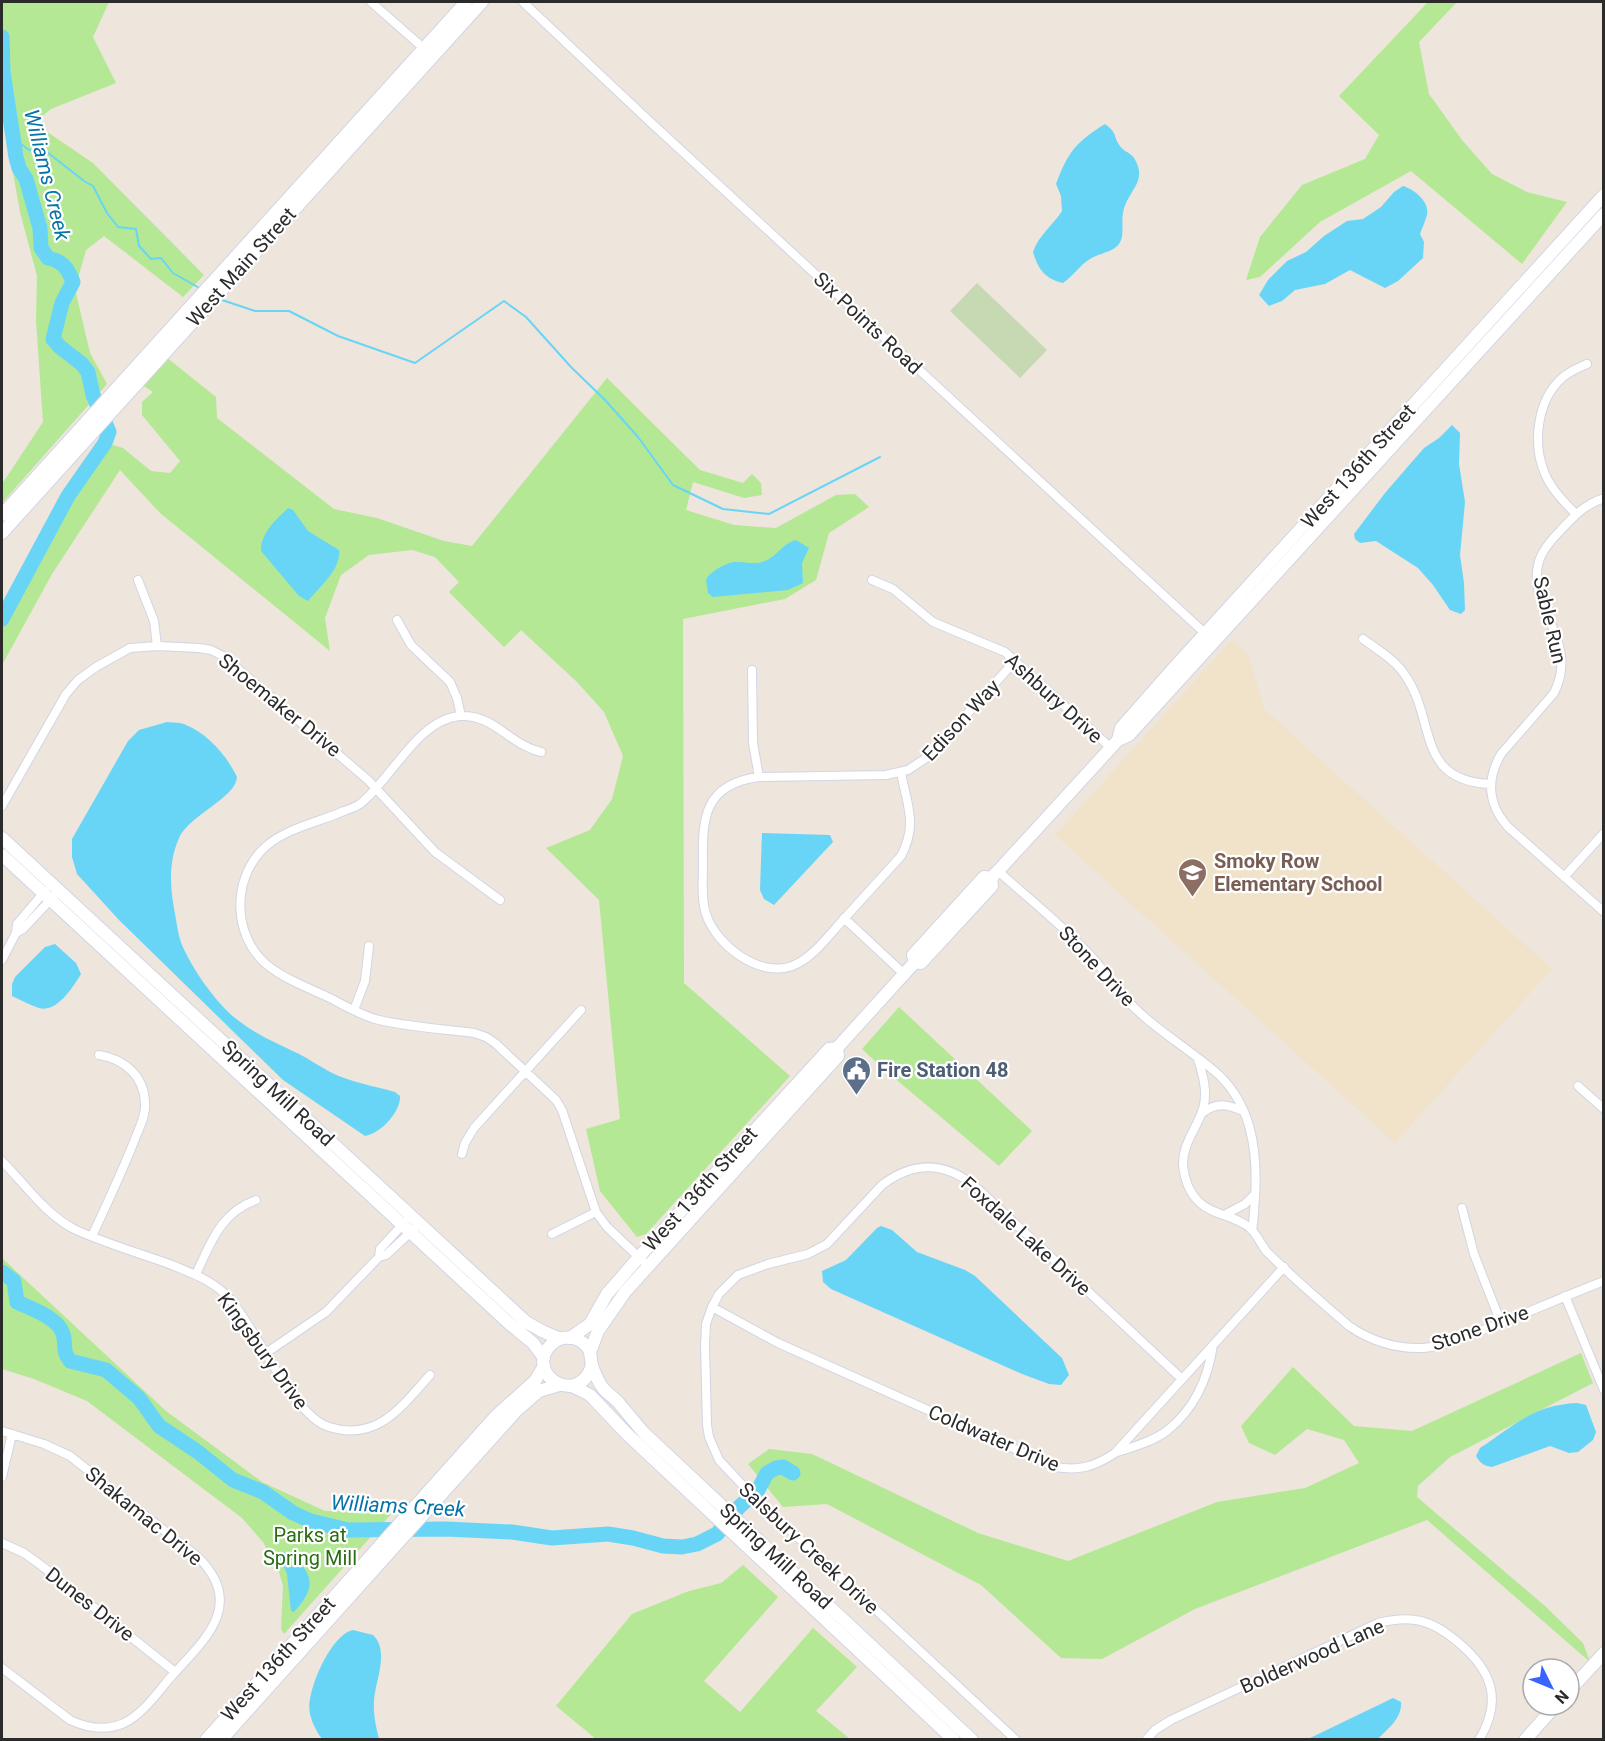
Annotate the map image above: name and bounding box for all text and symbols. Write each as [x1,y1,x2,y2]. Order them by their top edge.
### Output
water label: Williams Creek [19,107,75,244]
street label: West Main Street [181,203,301,331]
street label: Six Points Road [809,267,927,379]
street label: West 136th Street [1296,399,1420,533]
street label: Sable Run [1528,574,1572,666]
street label: Shoemaker Drive [214,648,346,762]
street label: Ashbury Drive [1000,648,1108,748]
street label: Edison Way [917,674,1005,766]
place label: Smoky Row Elementary School [1214,849,1383,896]
school or university icon: Smoky Row Elementary School [1177,856,1209,898]
street label: Stone Drive [1054,921,1140,1011]
street label: Spring Mill Road [217,1035,339,1151]
public building icon: Fire Station 48 [840,1054,872,1096]
place label: Fire Station 48 [877,1058,1008,1082]
street label: West 136th Street [638,1122,762,1256]
street label: Foxdale Lake Drive [956,1171,1096,1301]
street label: Kingsbury Drive [213,1288,313,1414]
street label: Stone Drive [1428,1300,1532,1356]
street label: Coldwater Drive [925,1400,1063,1476]
street label: Shakamac Drive [81,1461,207,1571]
street label: Salsbury Creek Drive [734,1477,884,1619]
water label: Williams Creek [330,1490,466,1522]
street label: Spring Mill Road [715,1498,837,1614]
park label: Parks at Spring Mill [263,1523,357,1570]
street label: Dunes Drive [41,1562,139,1646]
street label: West 136th Street [216,1592,340,1726]
street label: Bolderwood Lane [1236,1614,1388,1698]
north arrow [1521,1657,1581,1717]
text: N [1551,1686,1572,1707]

